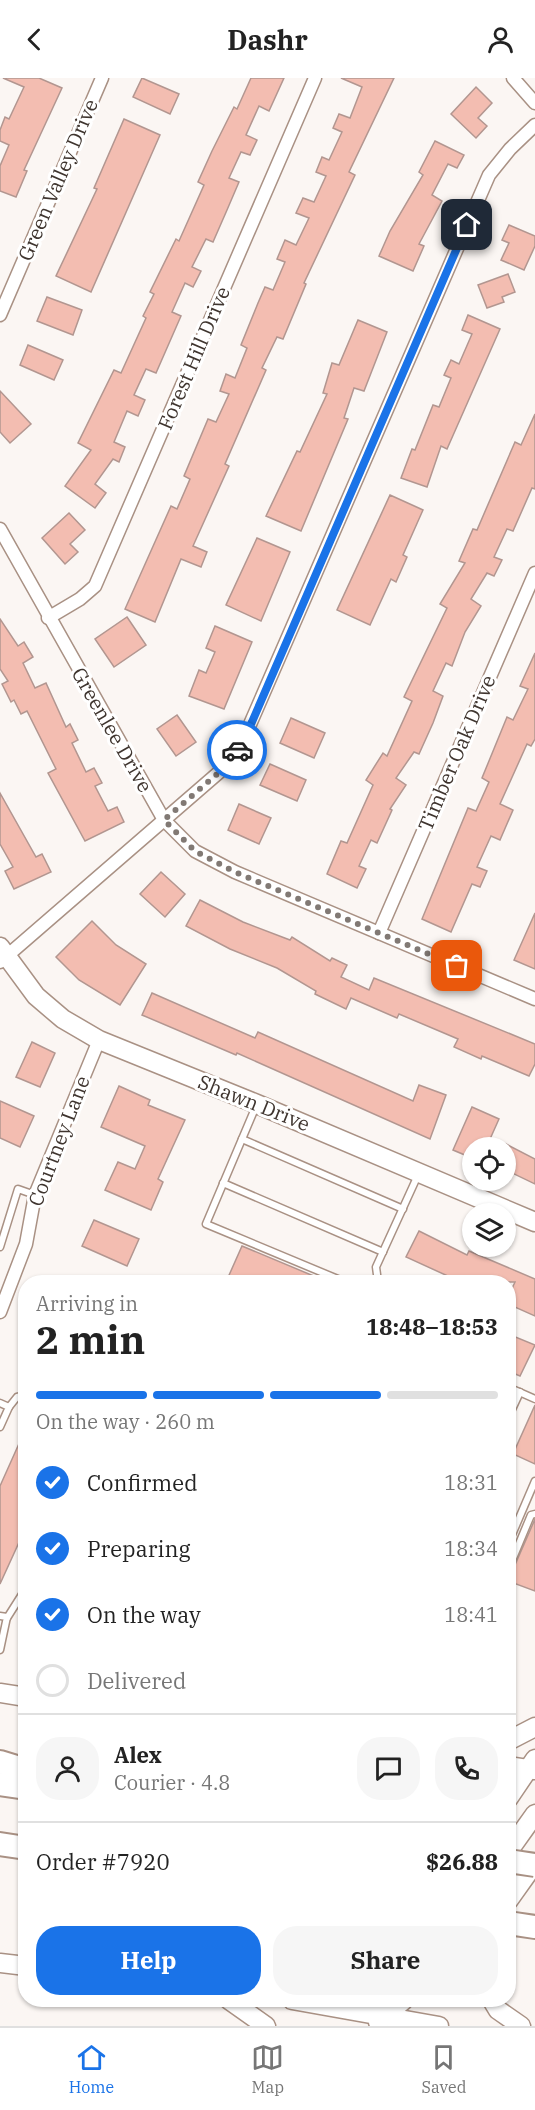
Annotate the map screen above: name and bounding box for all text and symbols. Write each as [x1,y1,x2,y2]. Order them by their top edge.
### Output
text: Dashr [227,22,308,57]
icon: back [18,23,51,56]
icon: person [484,23,517,56]
street label: Green Valley Drive [11,95,104,265]
pin [441,199,492,250]
icon: home [450,208,483,241]
street label: Forest Hill Drive [151,282,236,434]
street label: Greenlee Drive [66,662,159,797]
street label: Timber Oak Drive [412,671,502,835]
courier [207,720,267,780]
icon: car [221,734,254,767]
pin [431,940,482,991]
icon: bag [440,949,473,982]
street label: Shawn Drive [194,1068,314,1137]
street label: Courtney Lane [21,1072,96,1210]
map controls [462,1137,516,1257]
button: locate [462,1137,516,1191]
button: layers [462,1203,516,1257]
text: Arriving in [36,1290,138,1317]
text: 18:48–18:53 [366,1312,498,1341]
text: 2 min [36,1314,145,1365]
text: On the way · 260 m [36,1408,215,1435]
icon: check [36,1466,69,1499]
text: Confirmed [87,1468,198,1497]
text: 18:31 [444,1469,498,1496]
icon: check [36,1532,69,1565]
text: Preparing [87,1534,191,1563]
text: 18:34 [444,1535,498,1562]
icon: check [36,1598,69,1631]
text: On the way [87,1600,201,1629]
text: 18:41 [444,1601,498,1628]
text: Delivered [87,1666,186,1695]
button: person [36,1737,99,1800]
button: chat [357,1737,420,1800]
button: phone [435,1737,498,1800]
text: Alex [114,1740,162,1769]
text: Courier · 4.8 [114,1769,230,1796]
text: Order #7920 [36,1847,170,1876]
text: $26.88 [426,1847,498,1876]
button: Help [36,1926,261,1995]
button: Share [273,1926,498,1995]
tab: Home [69,2041,114,2097]
tab: Map [251,2041,284,2097]
tab: Saved [422,2041,466,2097]

